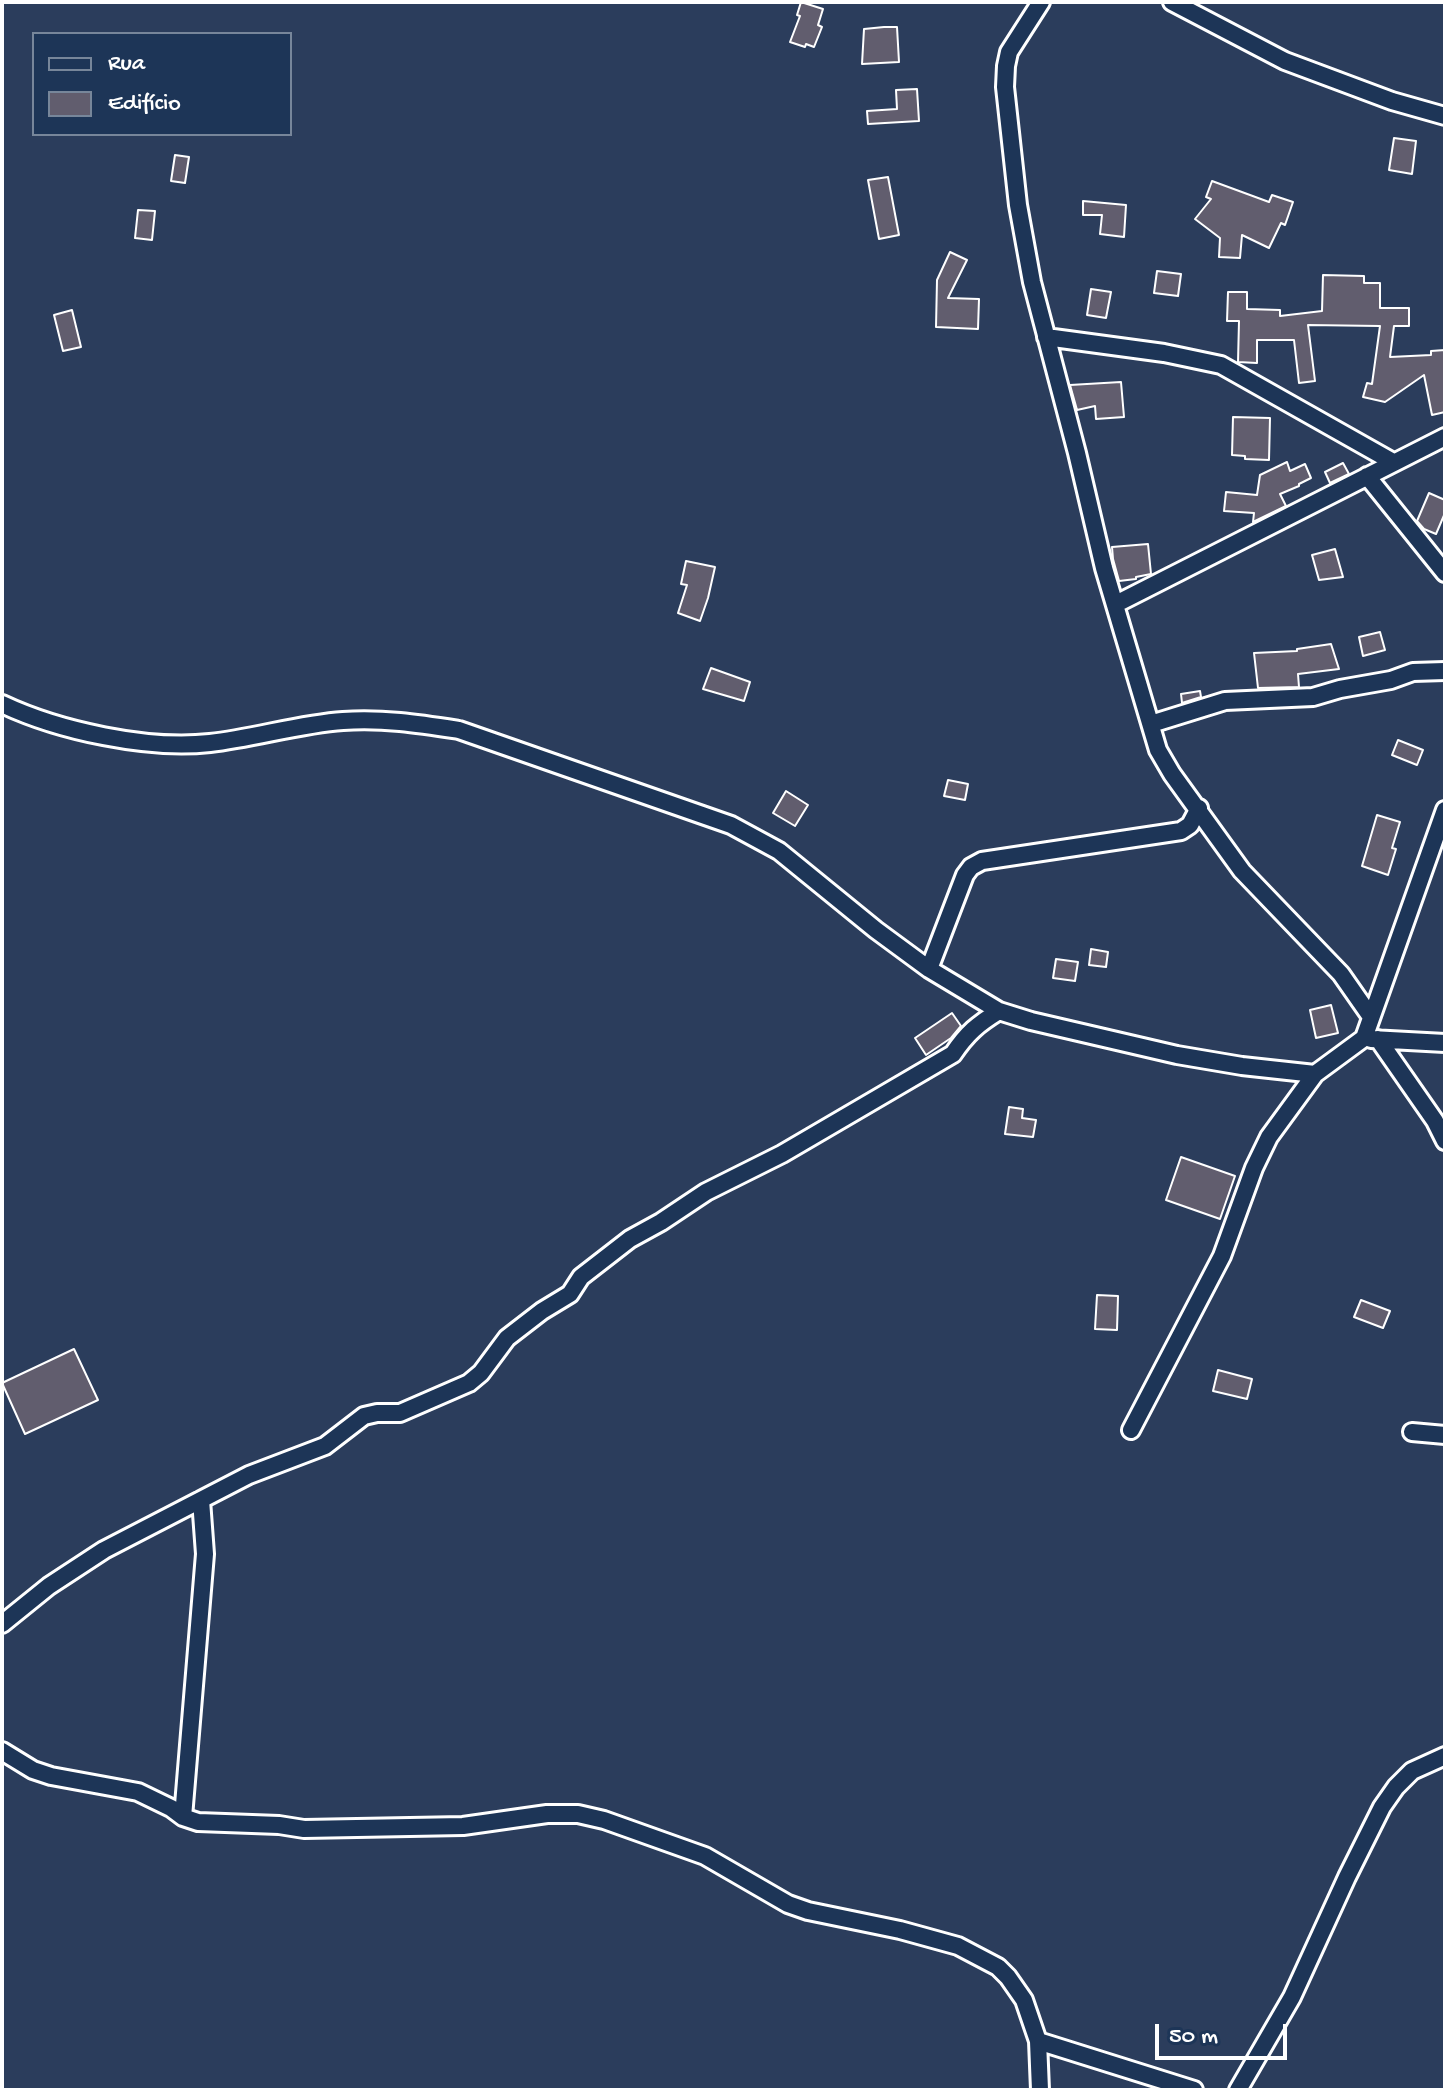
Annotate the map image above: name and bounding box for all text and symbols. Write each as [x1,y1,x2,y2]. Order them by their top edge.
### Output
legend [32,32,292,136]
text: Rua [108,50,145,79]
text: Edifício [108,90,181,119]
scale bar [1159,2008,1291,2058]
text: 50 m [1169,2023,1218,2052]

